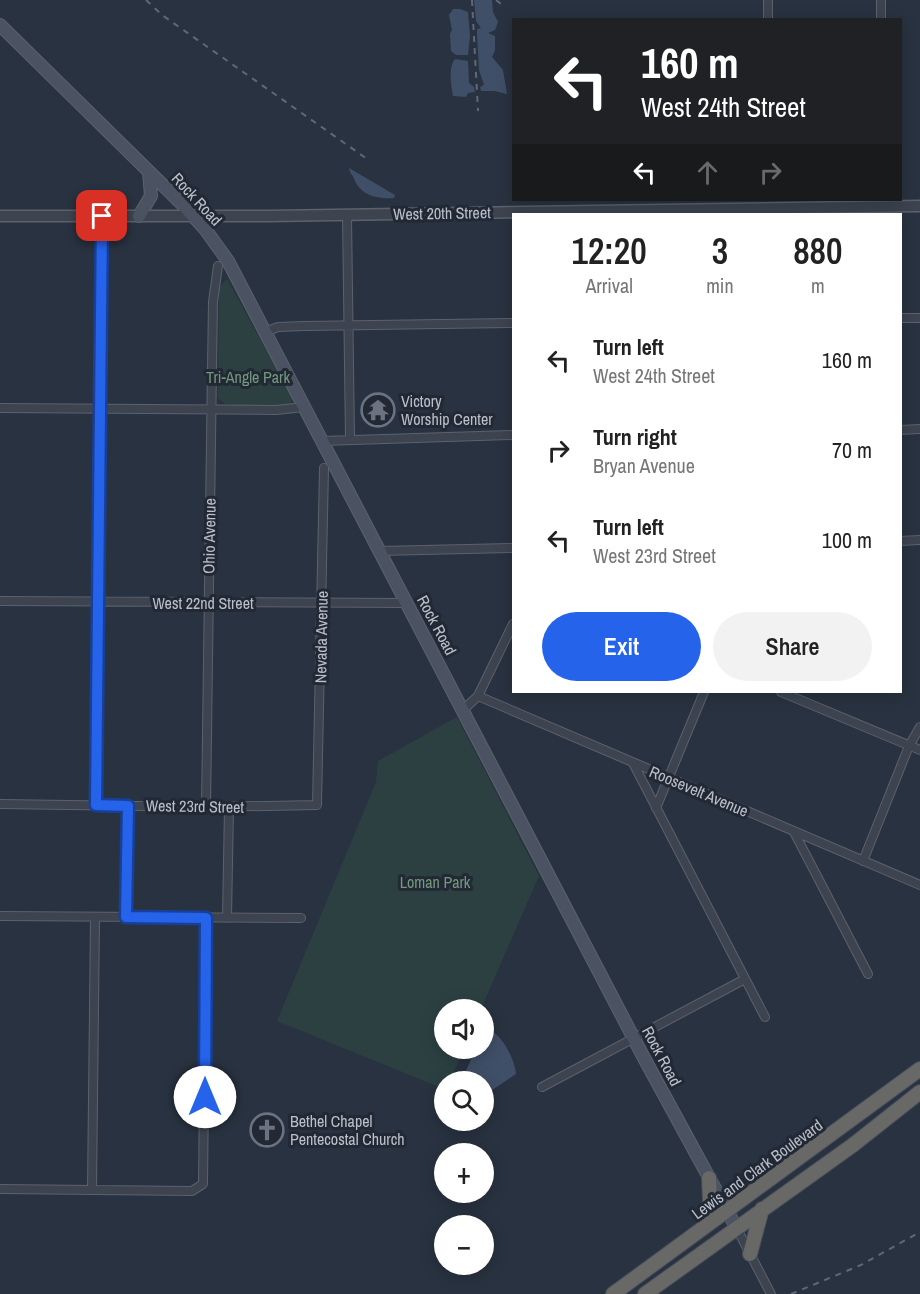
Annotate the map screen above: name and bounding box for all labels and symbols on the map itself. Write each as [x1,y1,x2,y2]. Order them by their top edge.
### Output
street label: Rock Road [167,168,227,230]
pin [76,190,127,241]
street label: West 20th Street [393,201,491,225]
park label: Tri-Angle Park [206,366,290,388]
place label: Victory Worship Center [401,390,493,430]
temple icon: Victory Worship Center [360,392,396,428]
street label: Ohio Avenue [197,498,221,574]
street label: Nevada Avenue [309,591,333,683]
street label: Rock Road [412,591,462,659]
street label: West 22nd Street [152,592,254,614]
street label: Roosevelt Avenue [646,760,752,822]
street label: West 23rd Street [146,794,245,818]
park label: Loman Park [400,871,471,893]
street label: Rock Road [637,1022,687,1090]
position arrow [173,1065,237,1129]
place label: Bethel Chapel Pentecostal Church [290,1110,405,1150]
church icon: Bethel Chapel Pentecostal Church [249,1112,285,1148]
street label: Lewis and Clark Boulevard [687,1114,827,1224]

